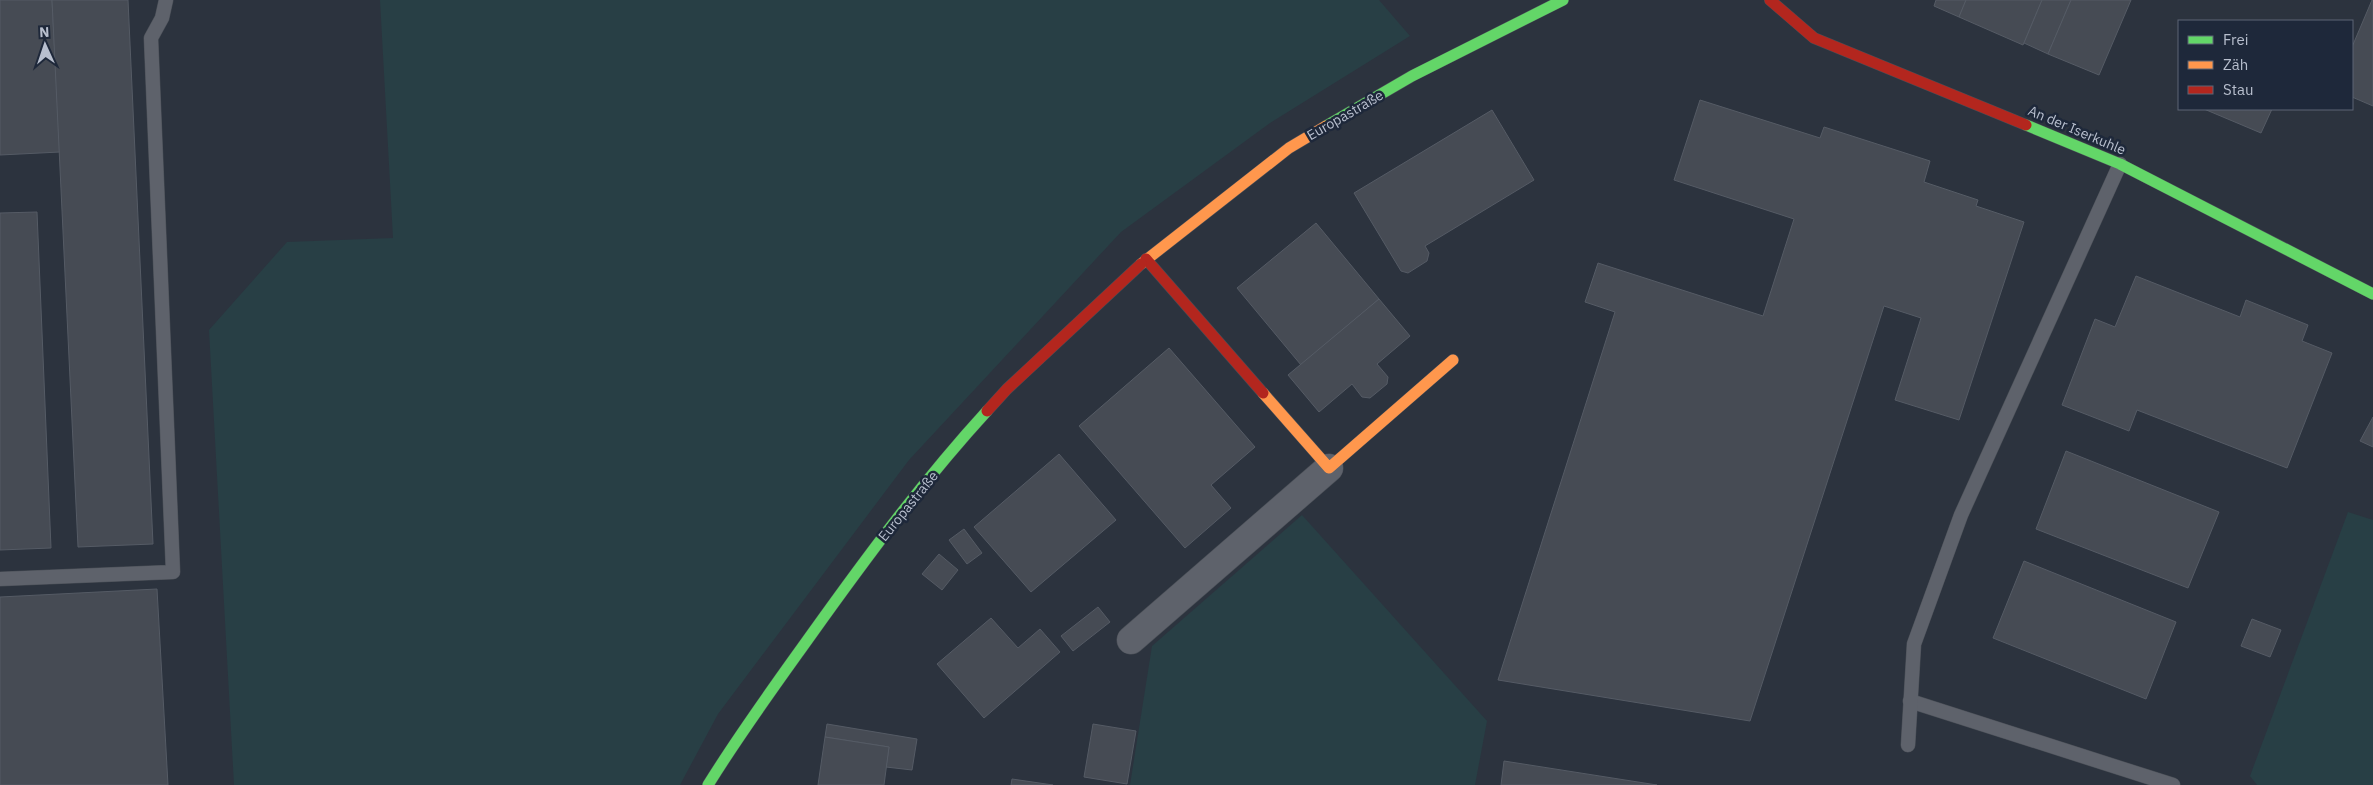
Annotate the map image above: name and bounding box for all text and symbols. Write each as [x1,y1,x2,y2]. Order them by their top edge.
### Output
north arrow [20,20,70,70]
legend [2178,20,2353,110]
text: N [39,23,50,41]
text: Frei [2223,30,2249,49]
text: Zäh [2223,55,2248,74]
text: Stau [2223,80,2254,99]
street label: Europastraße [1303,86,1387,144]
street label: An der Iserkuhle [2025,101,2129,159]
street label: Europastraße [874,467,942,545]

